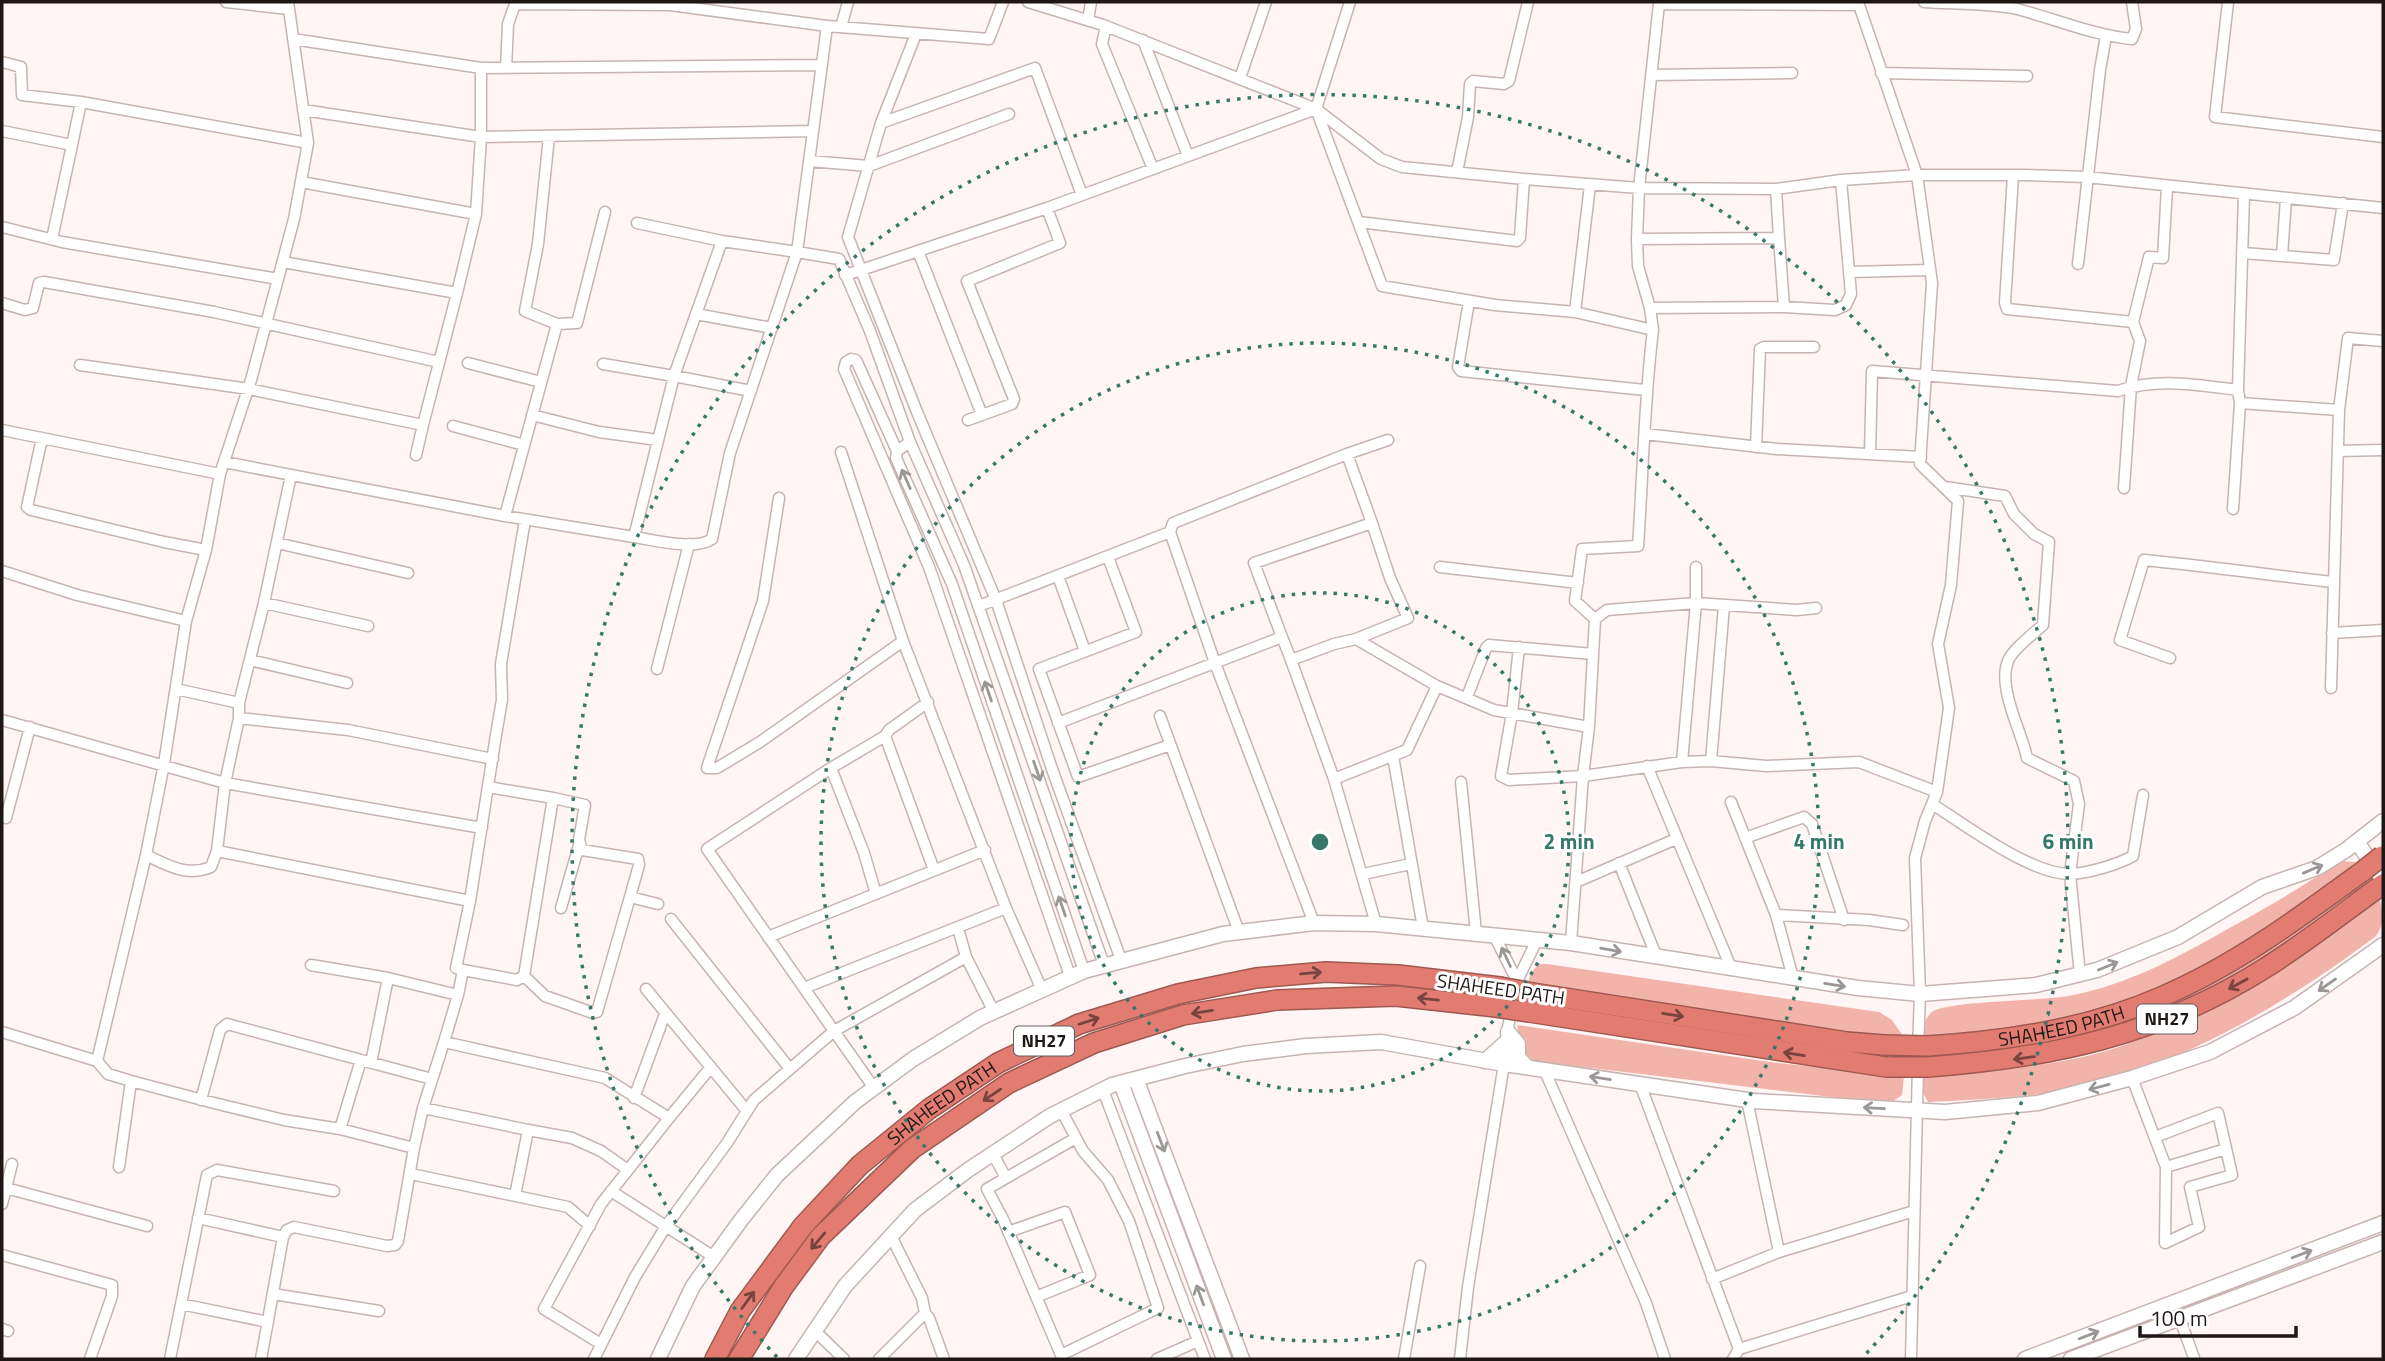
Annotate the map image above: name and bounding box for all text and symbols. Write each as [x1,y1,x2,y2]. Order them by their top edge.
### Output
one-way arrow [899,468,912,490]
one-way arrow [981,680,993,702]
one-way arrow [1032,760,1044,782]
text: 2 min [1543,825,1595,857]
text: 4 min [1793,825,1845,857]
text: 6 min [2042,825,2094,857]
centre of rings [1308,830,1332,854]
one-way arrow [2302,861,2323,874]
one-way arrow [1055,895,1067,917]
one-way arrow [1599,944,1622,957]
one-way arrow [1499,947,1513,968]
one-way arrow [2097,958,2119,971]
street label: SHAHEED PATH [1435,965,1567,1012]
one-way arrow [1299,966,1322,979]
one-way arrow [2228,978,2249,991]
one-way arrow [2318,978,2338,992]
one-way arrow [1824,979,1846,992]
one-way arrow [1417,993,1440,1006]
street label: SHAHEED PATH [1996,997,2128,1053]
road number: NH27 [2137,1004,2197,1034]
one-way arrow [1191,1006,1214,1019]
one-way arrow [1661,1009,1684,1022]
one-way arrow [1078,1014,1100,1026]
road number: NH27 [1014,1026,1074,1056]
one-way arrow [1783,1047,1806,1060]
one-way arrow [2013,1051,2036,1064]
street label: SHAHEED PATH [880,1053,1002,1152]
one-way arrow [1589,1071,1611,1084]
one-way arrow [2088,1081,2111,1094]
one-way arrow [982,1088,1002,1102]
one-way arrow [1863,1101,1886,1114]
one-way arrow [1156,1131,1168,1153]
one-way arrow [811,1232,827,1250]
one-way arrow [2290,1247,2312,1260]
one-way arrow [1193,1285,1205,1307]
one-way arrow [741,1291,756,1310]
scale bar [2140,1294,2296,1338]
text: 100 m [2150,1302,2207,1334]
one-way arrow [2078,1328,2100,1340]

